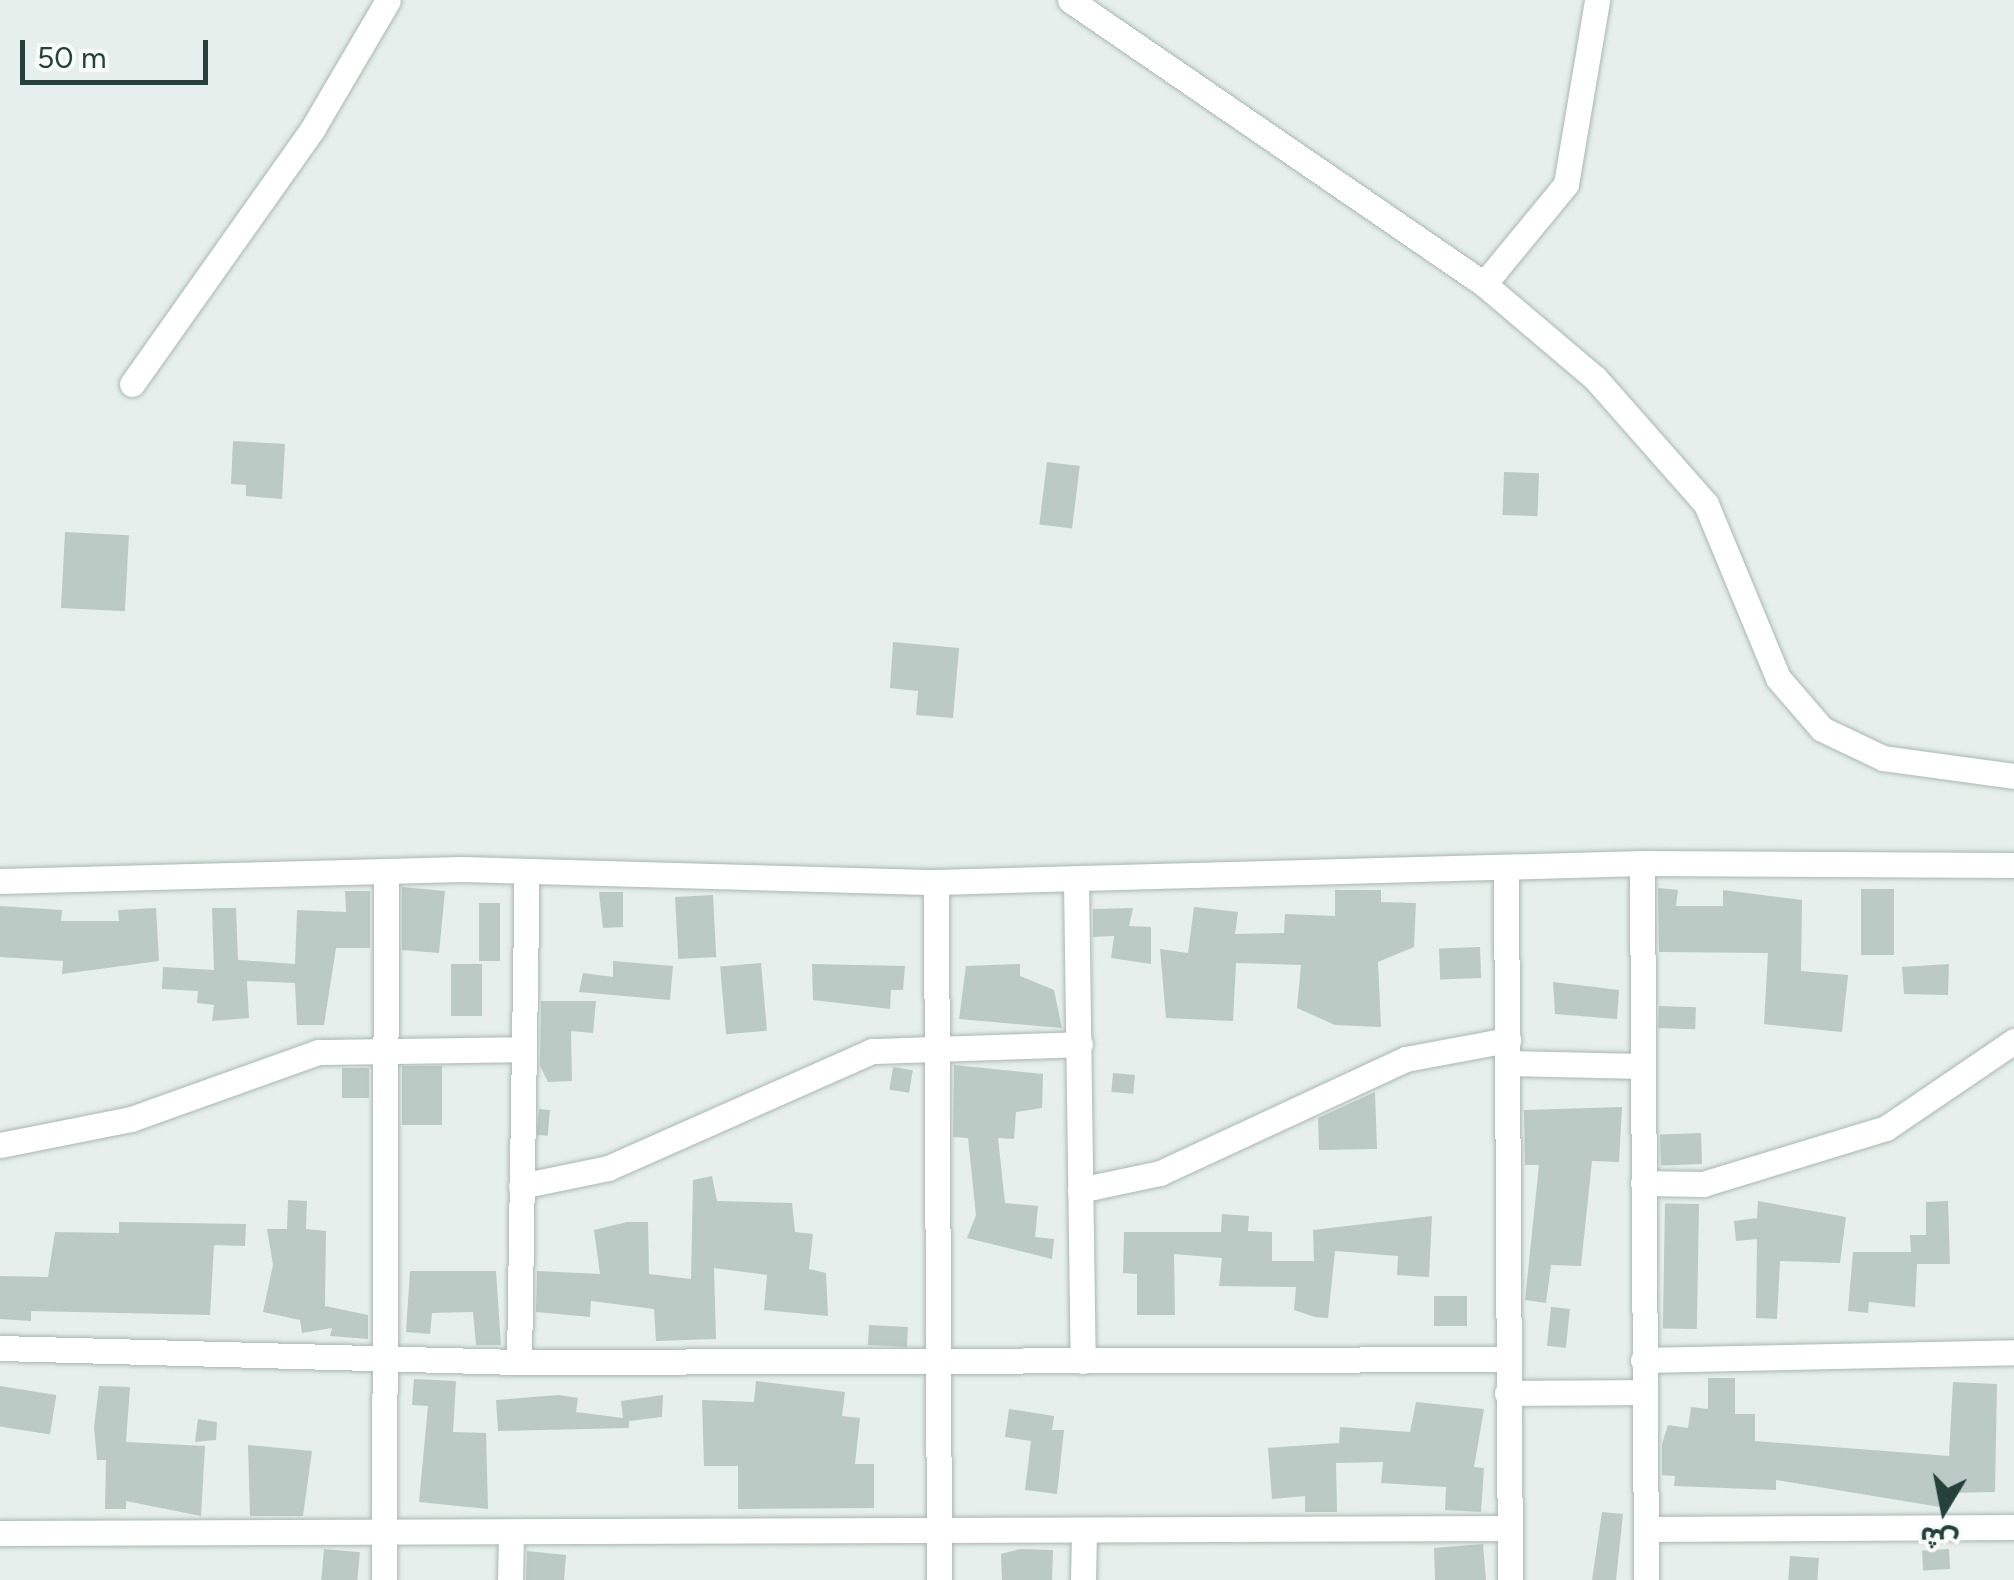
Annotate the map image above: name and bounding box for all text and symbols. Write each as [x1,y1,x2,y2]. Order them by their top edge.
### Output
scale bar [25,20,212,82]
text: 50 m [37,39,106,76]
north arrow [1894,1460,1994,1560]
text: ش [1917,1519,1961,1560]

